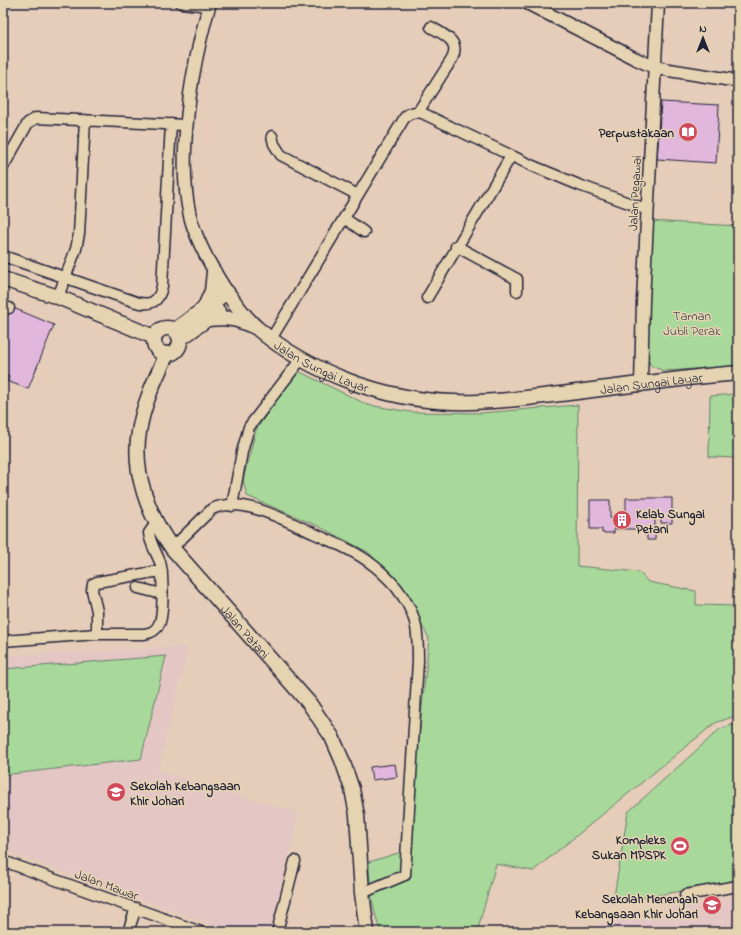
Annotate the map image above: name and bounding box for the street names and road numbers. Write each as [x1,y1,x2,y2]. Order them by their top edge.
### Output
street label: Jalan Pegawai [624,155,648,231]
street label: Jalan Sungai Layar [270,336,372,398]
street label: Jalan Sungai Layar [599,368,705,400]
street label: Jalan Patani [215,601,274,663]
street label: Jalan Mawar [72,865,142,906]

